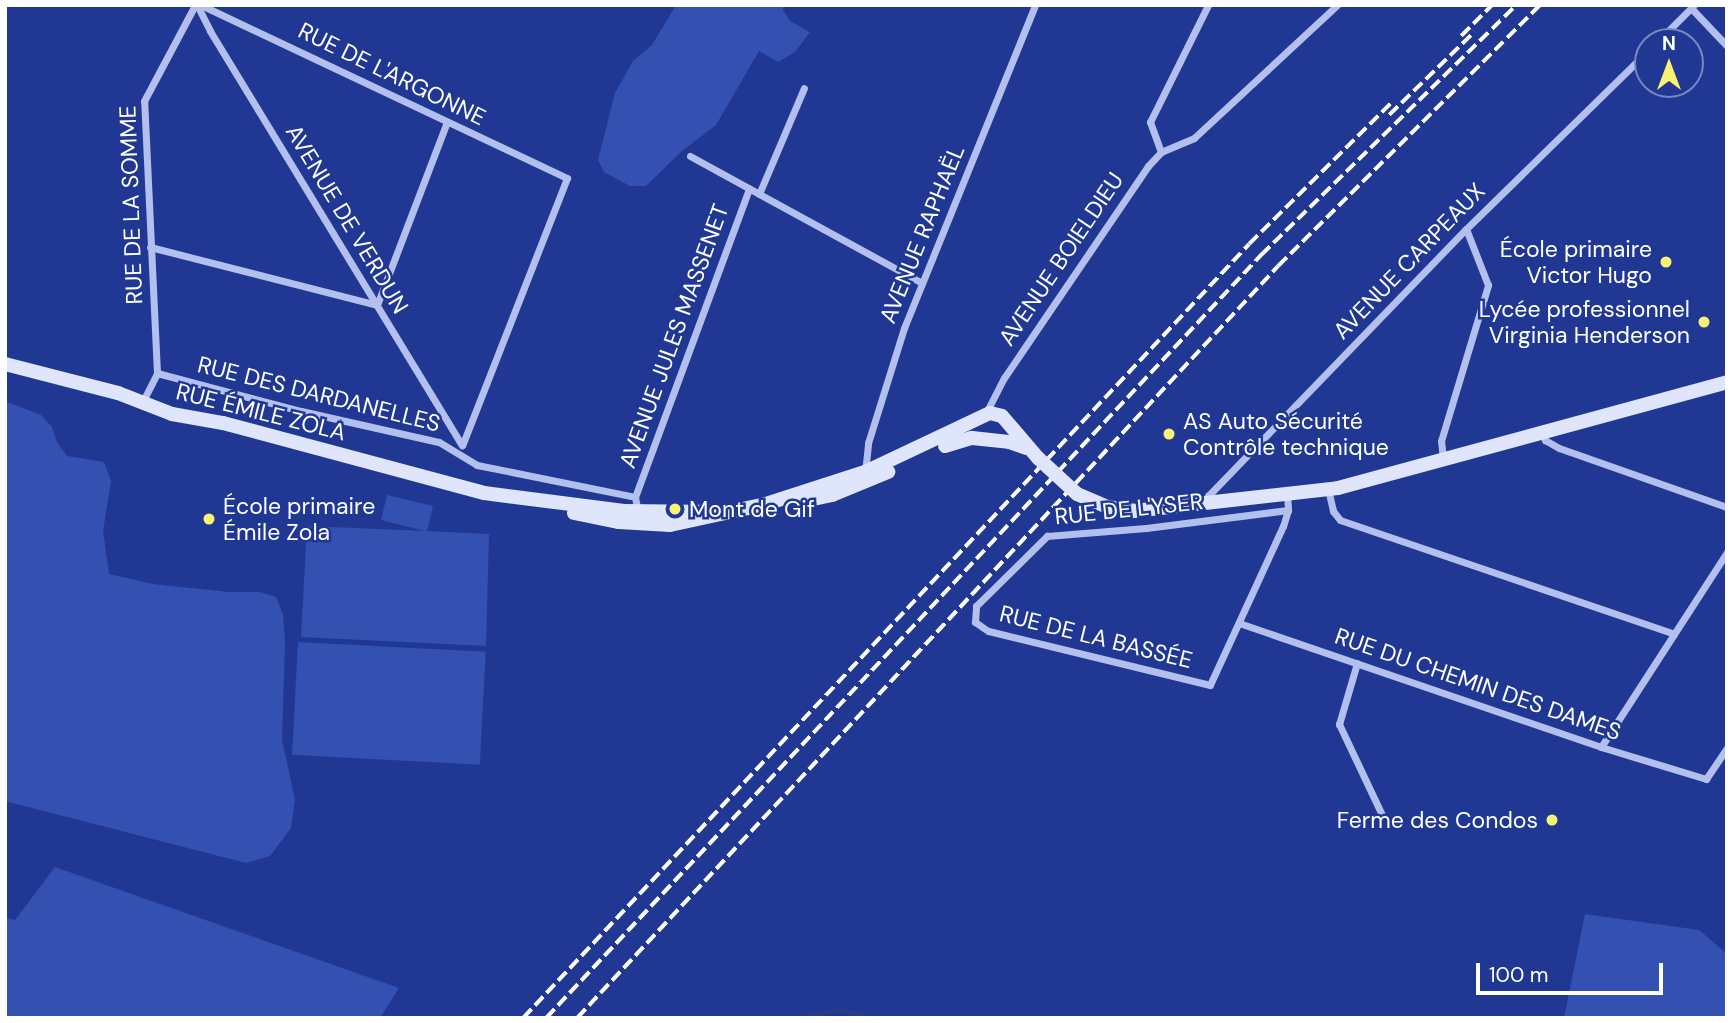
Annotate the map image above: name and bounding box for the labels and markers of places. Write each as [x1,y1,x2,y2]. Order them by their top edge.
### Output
place label: École primaire Victor Hugo [1500,235,1652,289]
marker: École primaire Victor Hugo [1658,254,1674,270]
place label: Lycée professionnel Virginia Henderson [1479,295,1690,349]
marker: Lycée professionnel Virginia Henderson [1696,314,1712,330]
place label: AS Auto Sécurité Contrôle technique [1183,407,1389,461]
marker: AS Auto Sécurité Contrôle technique [1161,426,1177,442]
place label: École primaire Émile Zola [223,492,375,546]
place label: Mont de Gif [689,495,815,523]
marker: Mont de Gif [667,501,683,517]
marker: École primaire Émile Zola [201,511,217,527]
place label: Ferme des Condos [1337,806,1538,834]
marker: Ferme des Condos [1544,812,1560,828]

